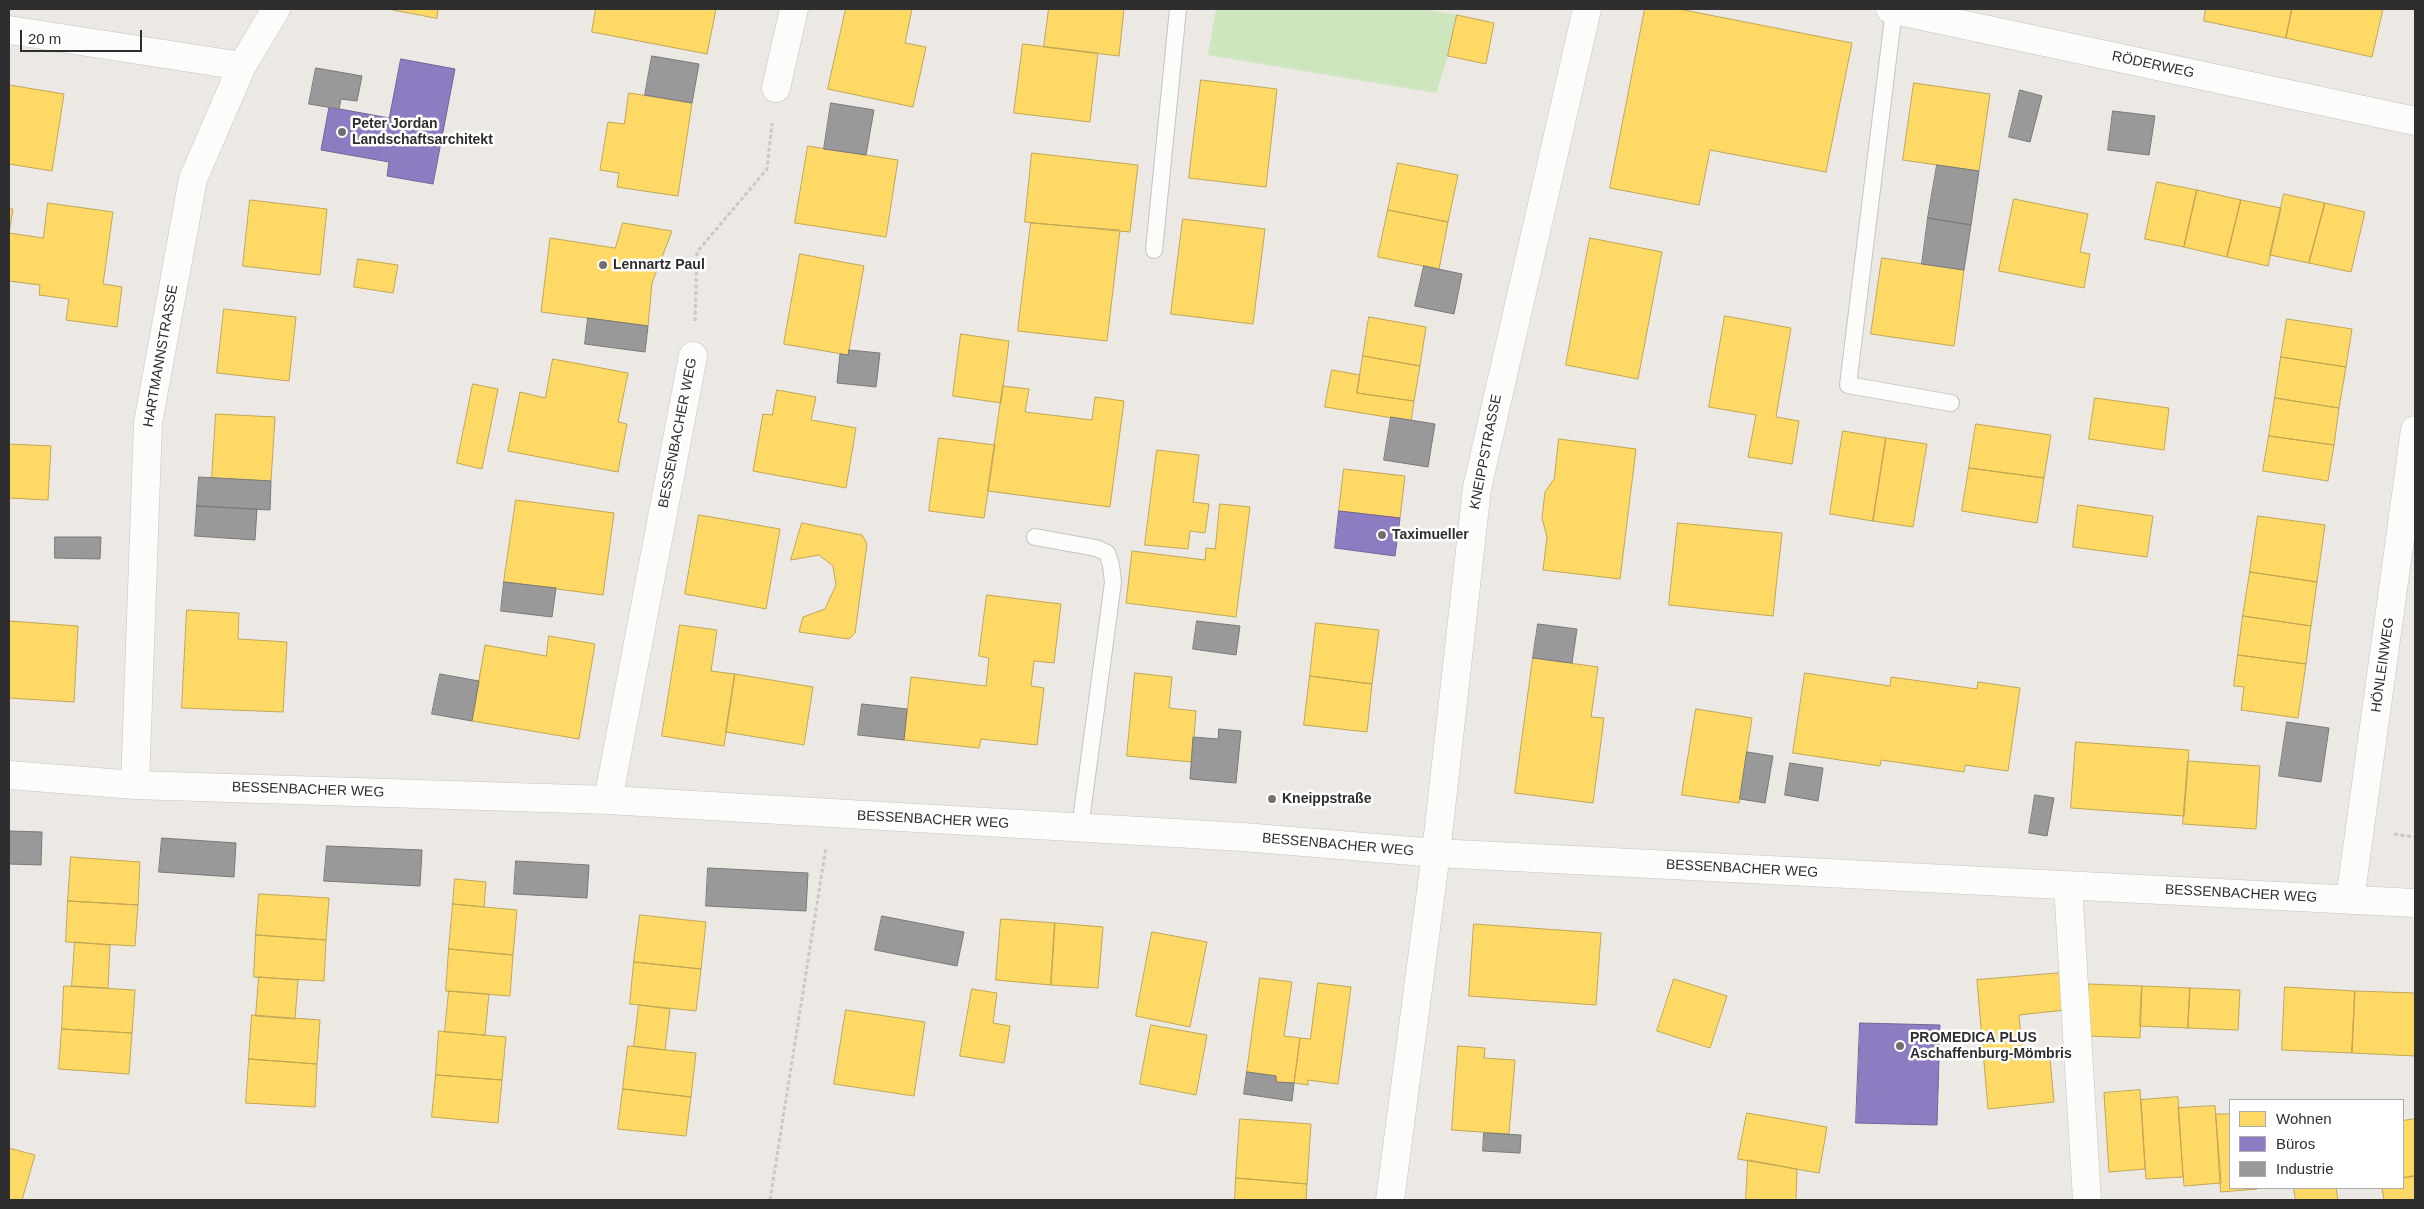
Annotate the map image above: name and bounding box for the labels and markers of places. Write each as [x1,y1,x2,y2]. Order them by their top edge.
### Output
place label: Peter Jordan Landschaftsarchitekt [352,116,493,148]
marker: Peter Jordan Landschaftsarchitekt [336,126,348,138]
place label: Lennartz Paul [613,257,705,273]
marker: Lennartz Paul [597,259,609,271]
place label: Taximueller [1392,527,1469,543]
marker: Taximueller [1376,529,1388,541]
place label: Kneippstraße [1282,791,1371,807]
marker: Kneippstraße [1266,793,1278,805]
place label: PROMEDICA PLUS Aschaffenburg-Mömbris [1910,1030,2072,1062]
marker: PROMEDICA PLUS Aschaffenburg-Mömbris [1894,1040,1906,1052]

